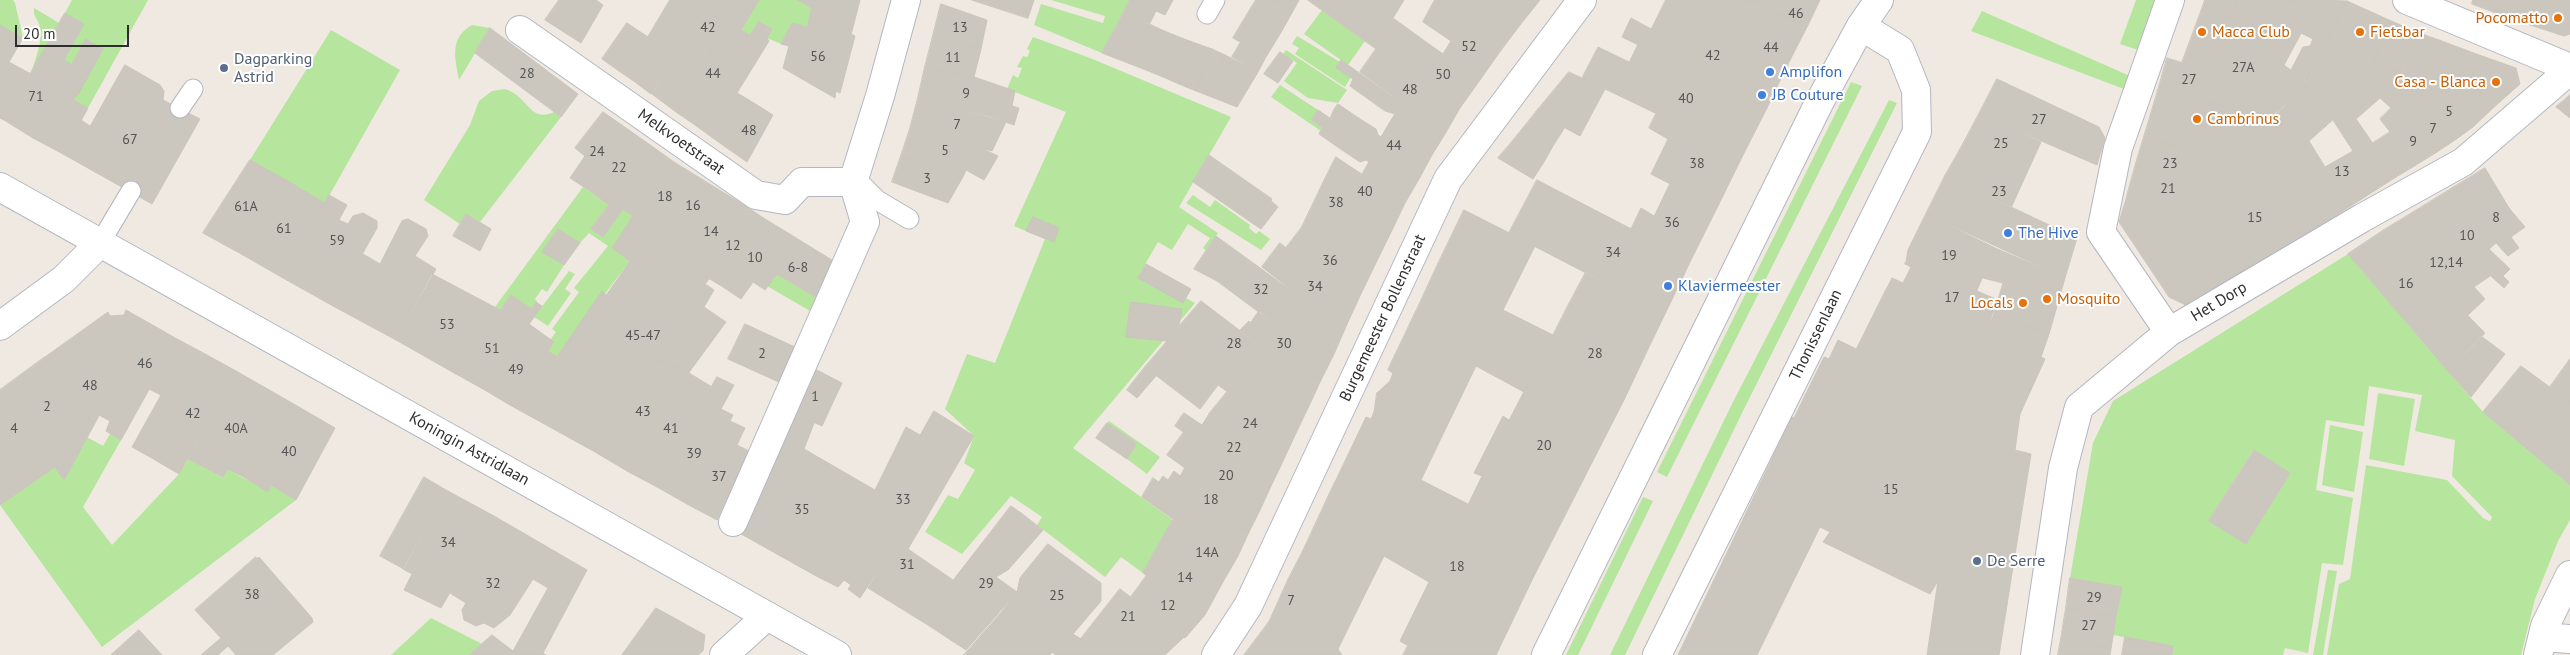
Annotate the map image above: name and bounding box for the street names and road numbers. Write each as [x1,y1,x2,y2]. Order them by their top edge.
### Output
street label: Melkvoetstraat [634,105,728,179]
street label: Burgemeester Bollenstraat [1336,231,1430,405]
street label: Het Dorp [2188,278,2250,326]
street label: Thonissenlaan [1786,286,1846,384]
street label: Koningin Astridlaan [406,408,532,490]

